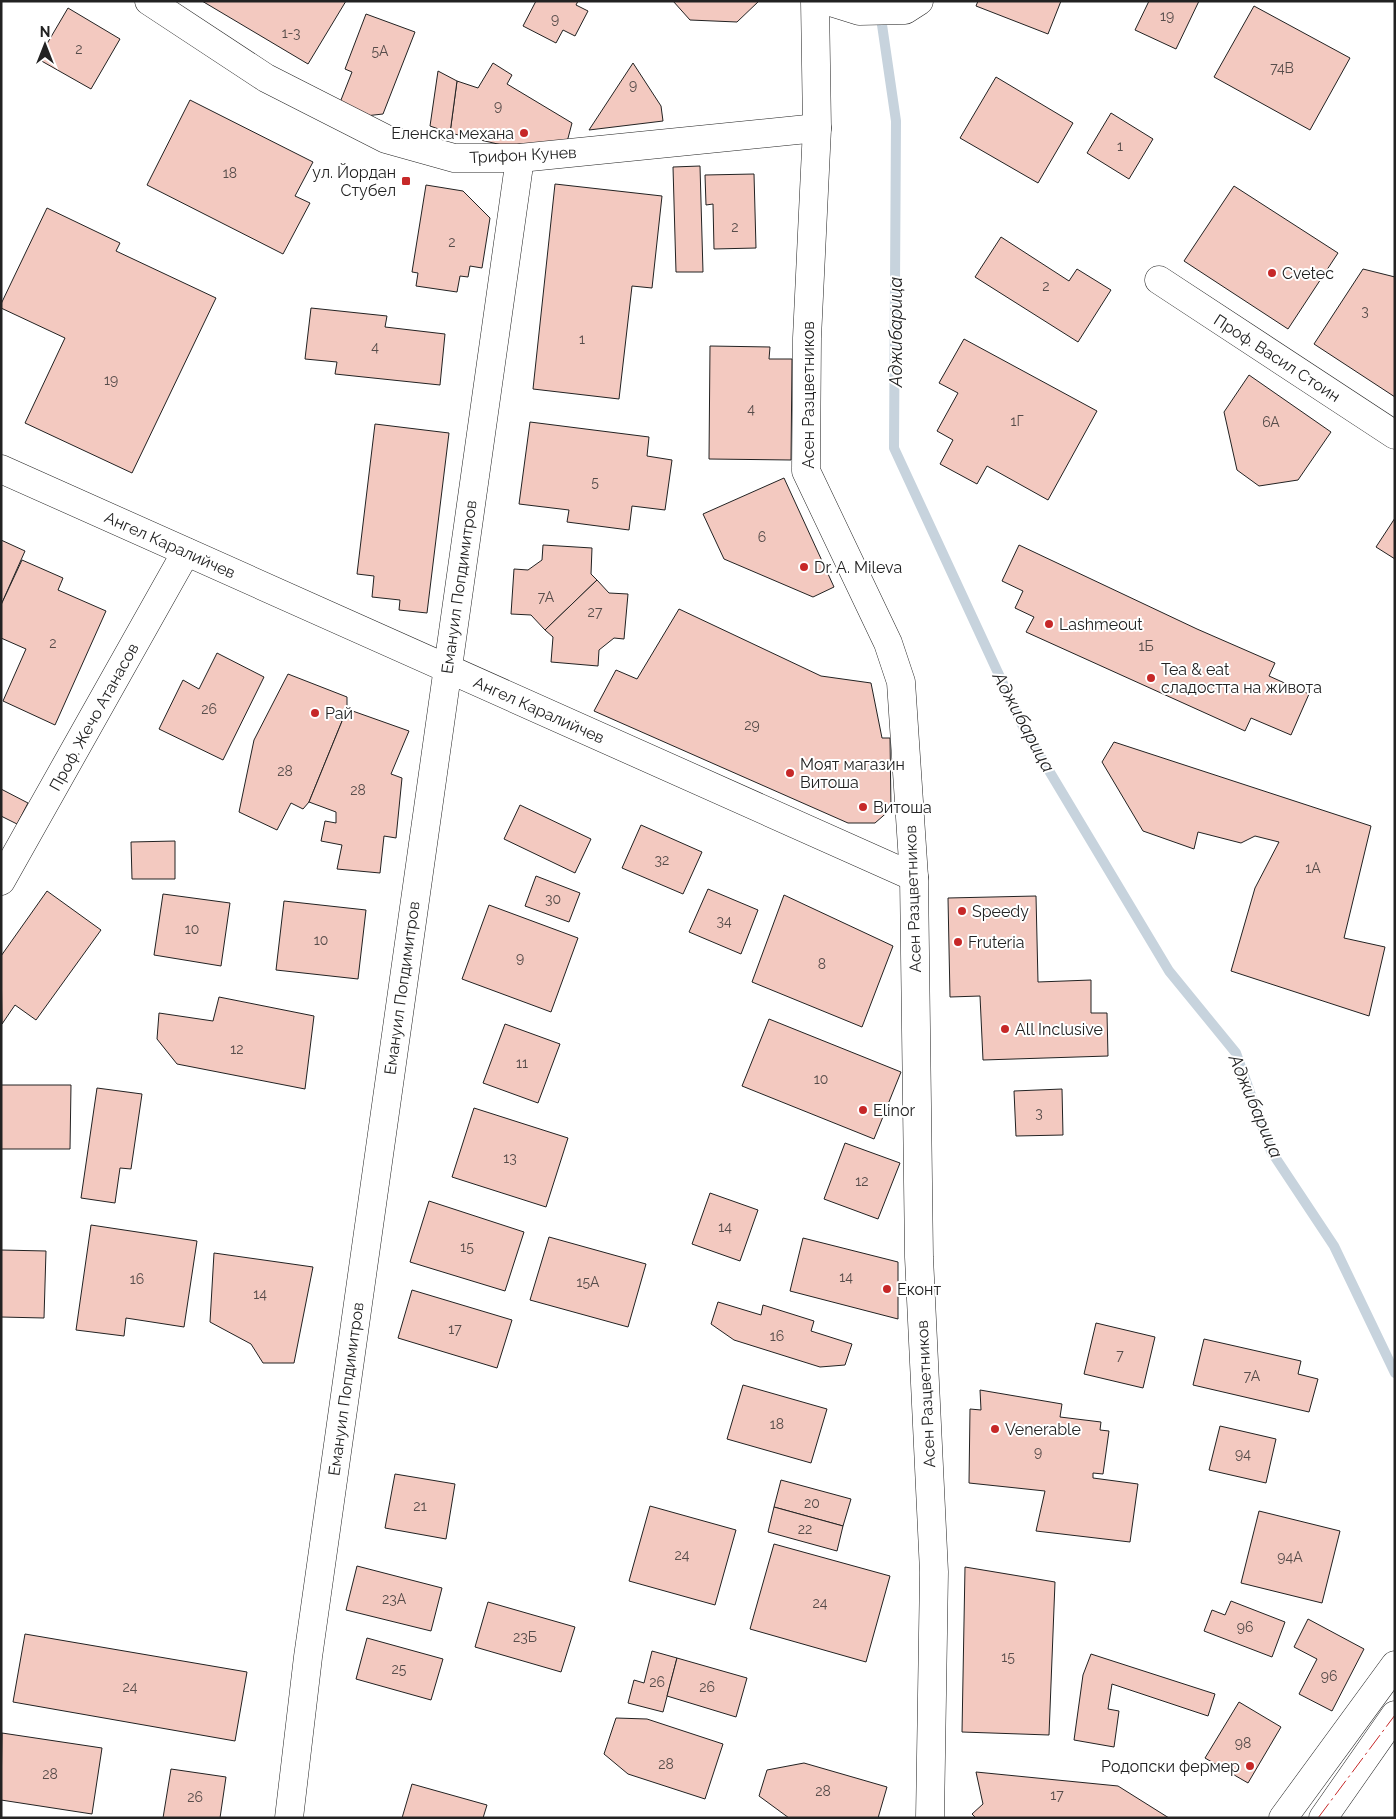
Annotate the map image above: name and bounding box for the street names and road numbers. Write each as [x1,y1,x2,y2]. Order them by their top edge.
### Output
street label: Трифон Кунев [469,143,577,167]
street label: Проф. Васил Стоин [1210,310,1344,406]
street label: Асен Разцветников [799,321,818,469]
street label: Емануил Попдимитров [437,499,481,675]
street label: Ангел Каралийчев [102,508,238,582]
street label: Проф. Жечо Атанасов [45,640,143,794]
street label: Ангел Каралийчев [471,673,607,747]
street label: Асен Разцветников [901,825,925,973]
street label: Емануил Попдимитров [380,900,424,1076]
street label: Емануил Попдимитров [324,1301,368,1477]
street label: Асен Разцветников [913,1320,939,1468]

